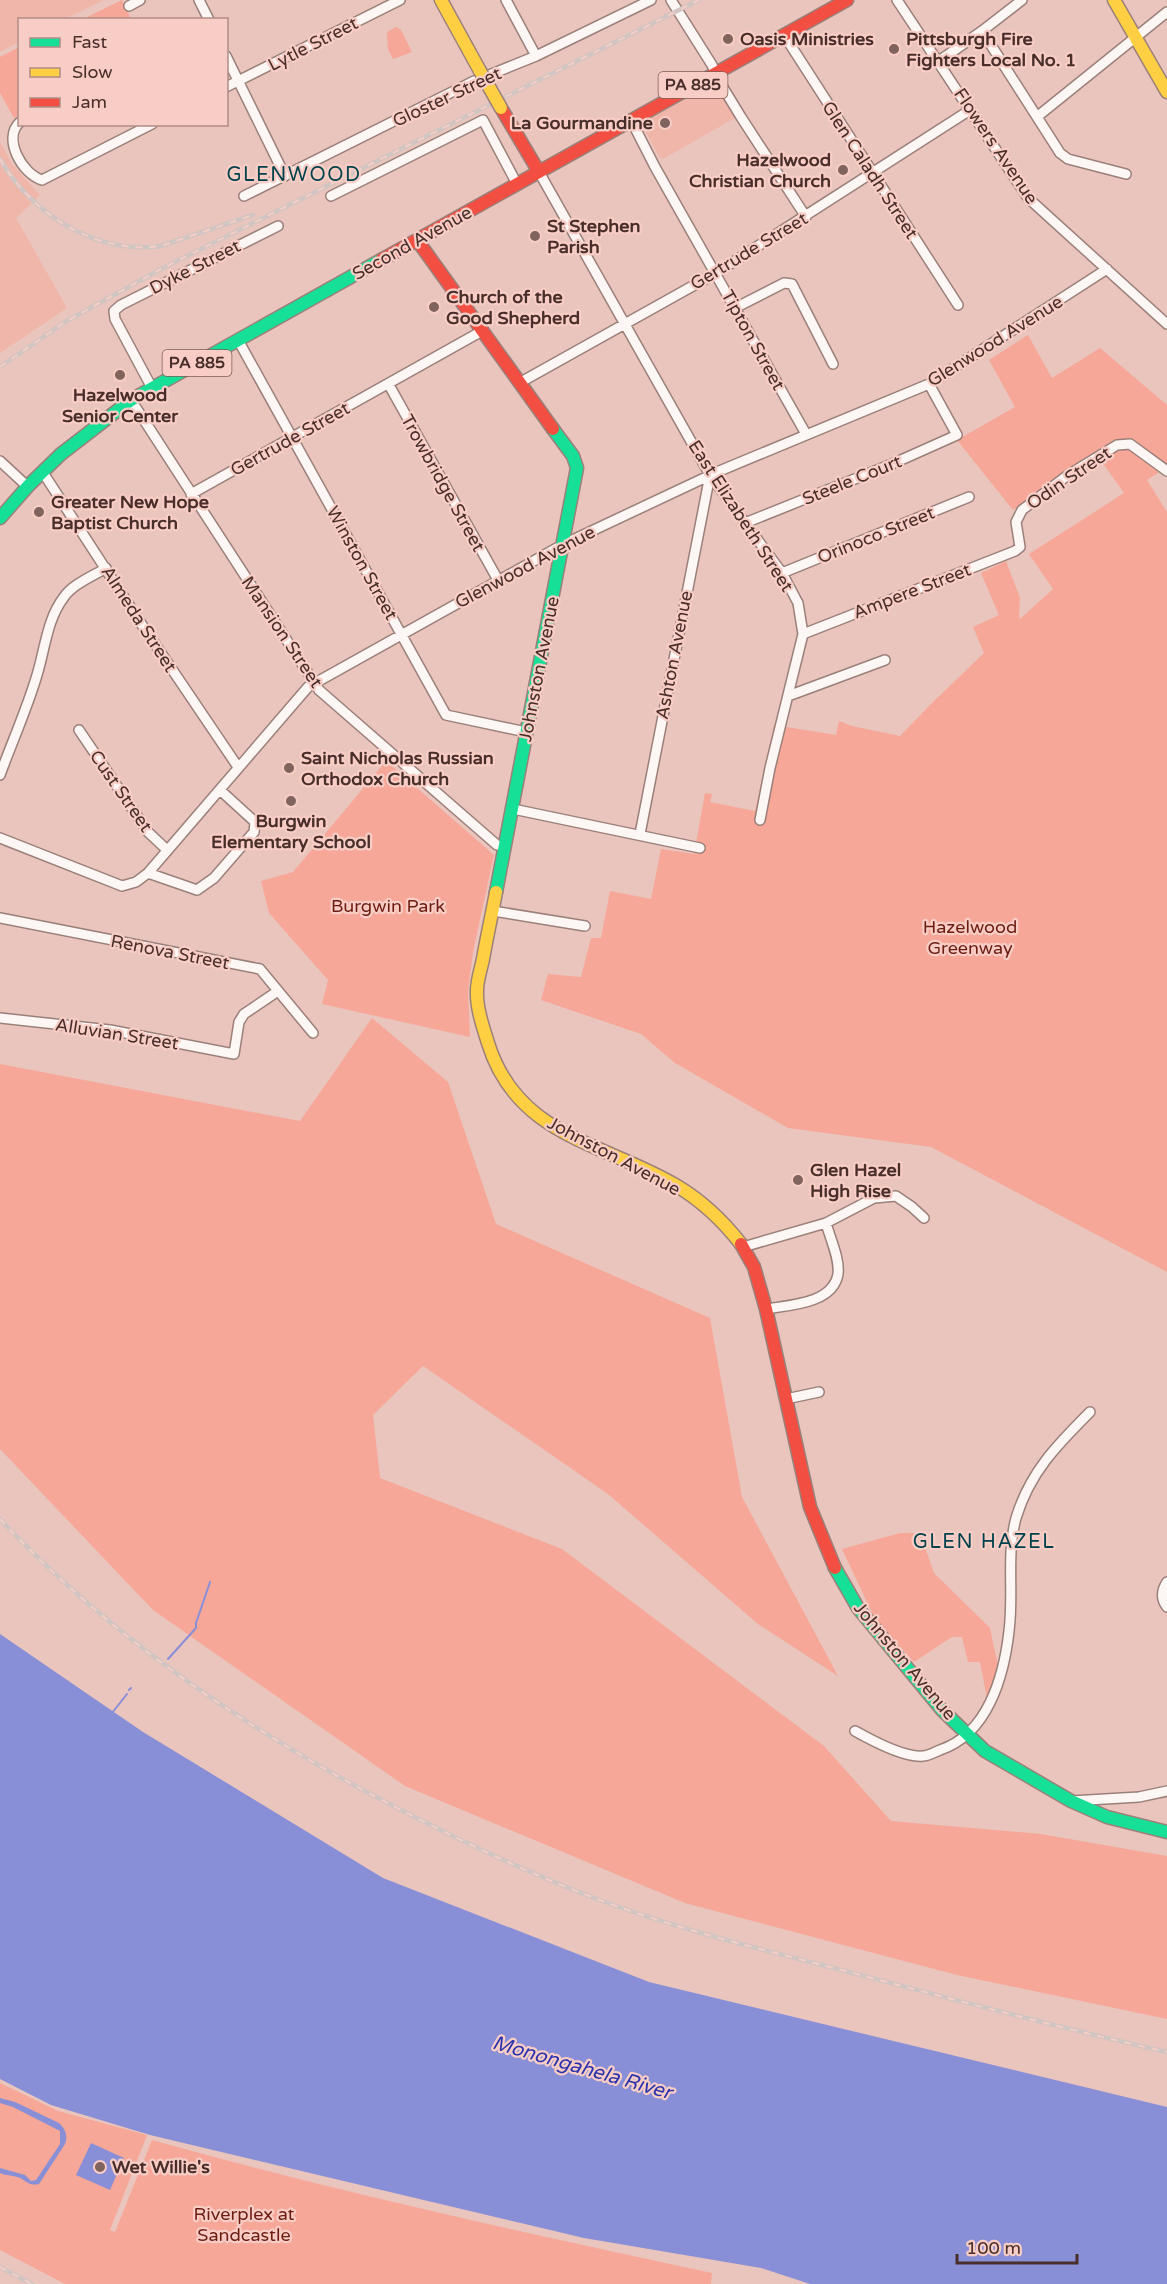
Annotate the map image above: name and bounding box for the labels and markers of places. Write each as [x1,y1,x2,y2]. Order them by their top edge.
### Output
place label: Oasis Ministries [740,28,874,50]
place label: Pittsburgh Fire Fighters Local No. 1 [906,28,1076,71]
marker: Oasis Ministries [721,32,735,46]
marker: Pittsburgh Fire Fighters Local No. 1 [887,42,901,56]
place label: La Gourmandine [511,112,653,134]
marker: La Gourmandine [658,116,672,130]
place label: Hazelwood Christian Church [689,149,831,192]
marker: Hazelwood Christian Church [836,163,850,177]
place label: St Stephen Parish [547,215,640,258]
marker: St Stephen Parish [528,229,542,243]
place label: Church of the Good Shepherd [446,286,580,329]
marker: Church of the Good Shepherd [427,300,441,314]
marker: Hazelwood Senior Center [113,368,127,382]
place label: Hazelwood Senior Center [62,384,179,427]
place label: Greater New Hope Baptist Church [51,491,209,534]
marker: Greater New Hope Baptist Church [32,505,46,519]
place label: Saint Nicholas Russian Orthodox Church [301,747,494,790]
marker: Saint Nicholas Russian Orthodox Church [282,761,296,775]
marker: Burgwin Elementary School [284,794,298,808]
place label: Burgwin Elementary School [211,810,371,853]
place label: Glen Hazel High Rise [810,1159,901,1202]
marker: Glen Hazel High Rise [791,1173,805,1187]
place label: Wet Willie's [112,2156,210,2178]
marker: Wet Willie's [93,2160,107,2174]

